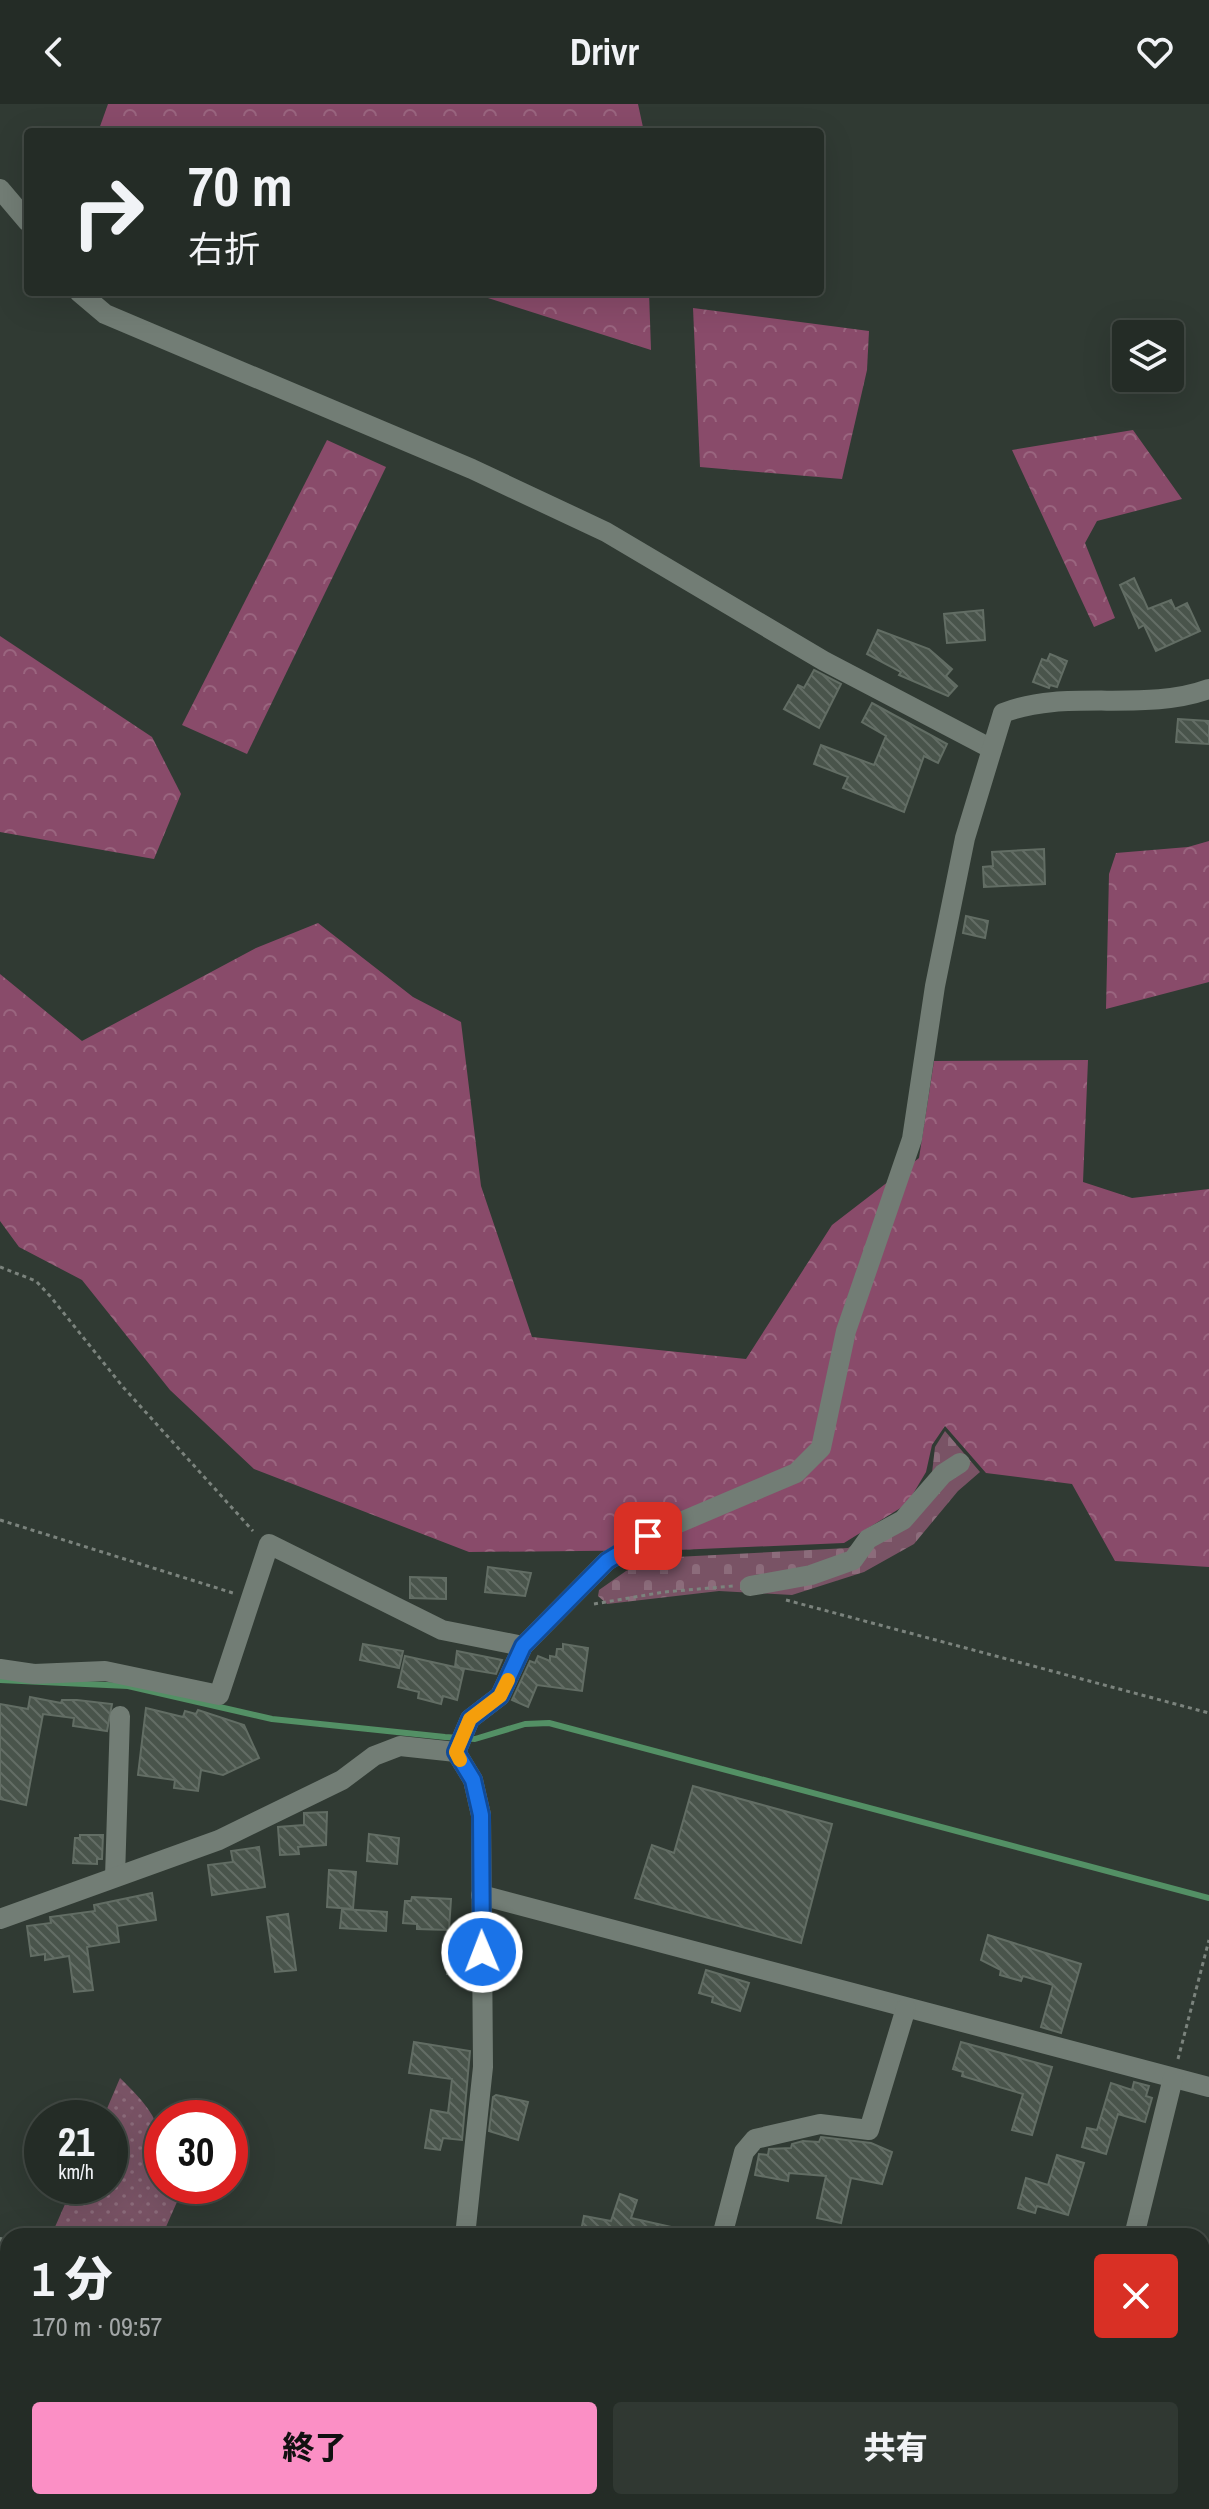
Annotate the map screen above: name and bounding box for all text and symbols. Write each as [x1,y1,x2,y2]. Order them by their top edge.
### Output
text: Drivr [570,28,639,76]
icon: back [32,30,76,74]
icon: heart [1133,30,1177,74]
text: 70 m [188,148,293,223]
icon: right [56,160,160,264]
text: 右折 [188,225,260,273]
map controls [1112,320,1184,392]
button: layers [1112,320,1184,392]
pin [614,1502,682,1570]
icon: arrive [626,1514,670,1558]
position arrow [440,1910,524,1994]
speed limit sign: 30 [144,2100,248,2204]
text: 21 [58,2115,94,2168]
text: km/h [58,2158,94,2185]
text: 1 分 [32,2246,113,2311]
button: close [1094,2254,1178,2338]
text: 170 m · 09:57 [32,2309,162,2344]
button: 終了 [32,2402,597,2494]
button: 共有 [613,2402,1178,2494]

